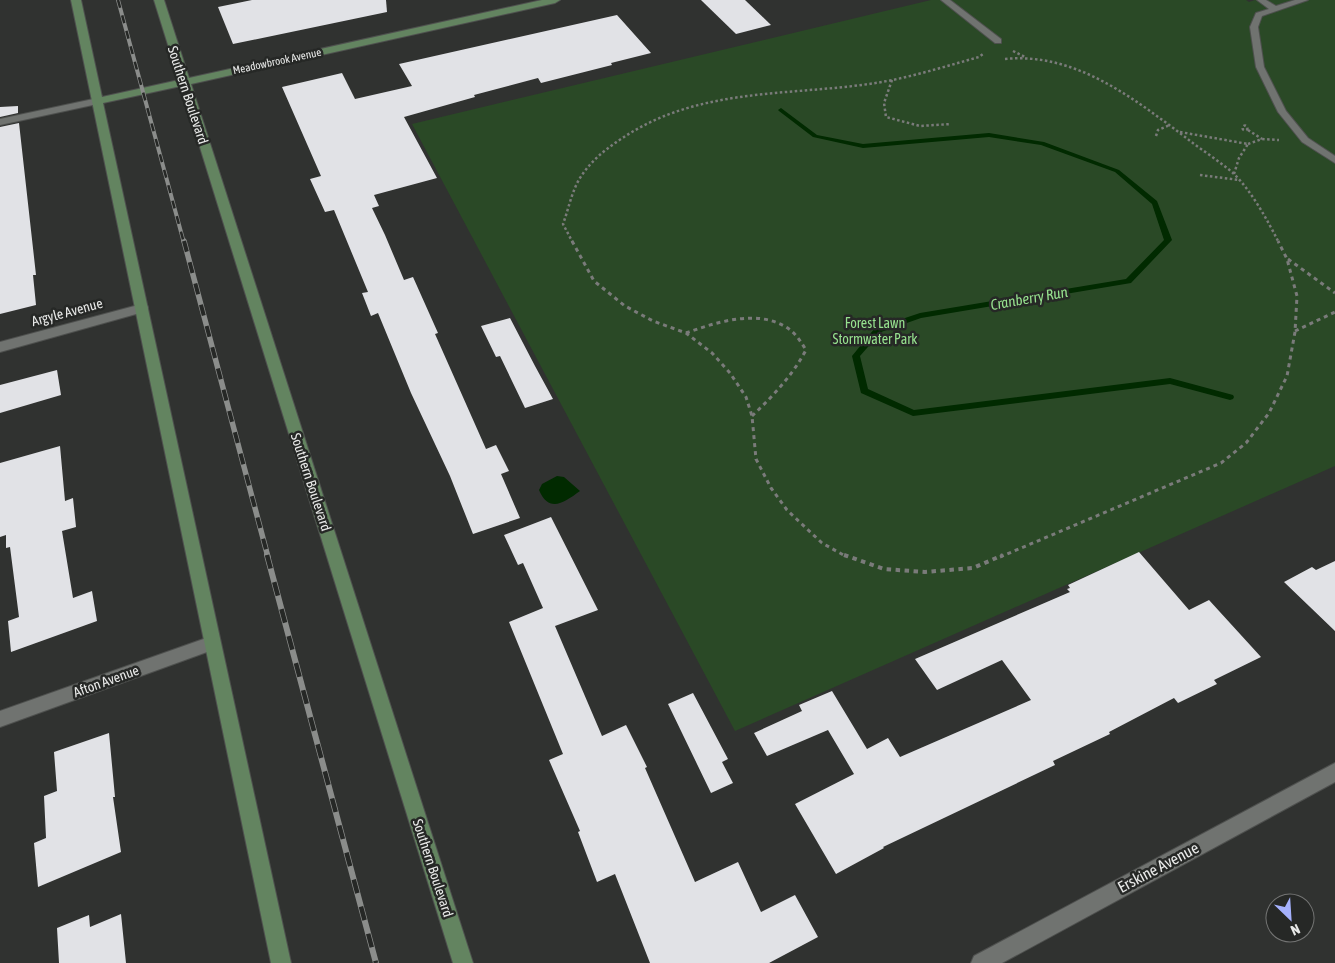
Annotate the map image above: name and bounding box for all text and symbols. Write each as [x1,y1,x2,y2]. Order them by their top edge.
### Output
street label: Southern Boulevard [165,44,211,146]
street label: Meadowbrook Avenue [232,46,322,76]
water label: Cranberry Run [989,283,1069,313]
street label: Argyle Avenue [30,295,104,329]
park label: Forest Lawn Stormwater Park [833,315,917,347]
street label: Southern Boulevard [288,431,334,533]
street label: Afton Avenue [71,662,141,700]
street label: Southern Boulevard [410,817,456,919]
street label: Erskine Avenue [1115,838,1201,896]
north arrow [1265,893,1315,943]
text: N [1288,921,1303,939]

